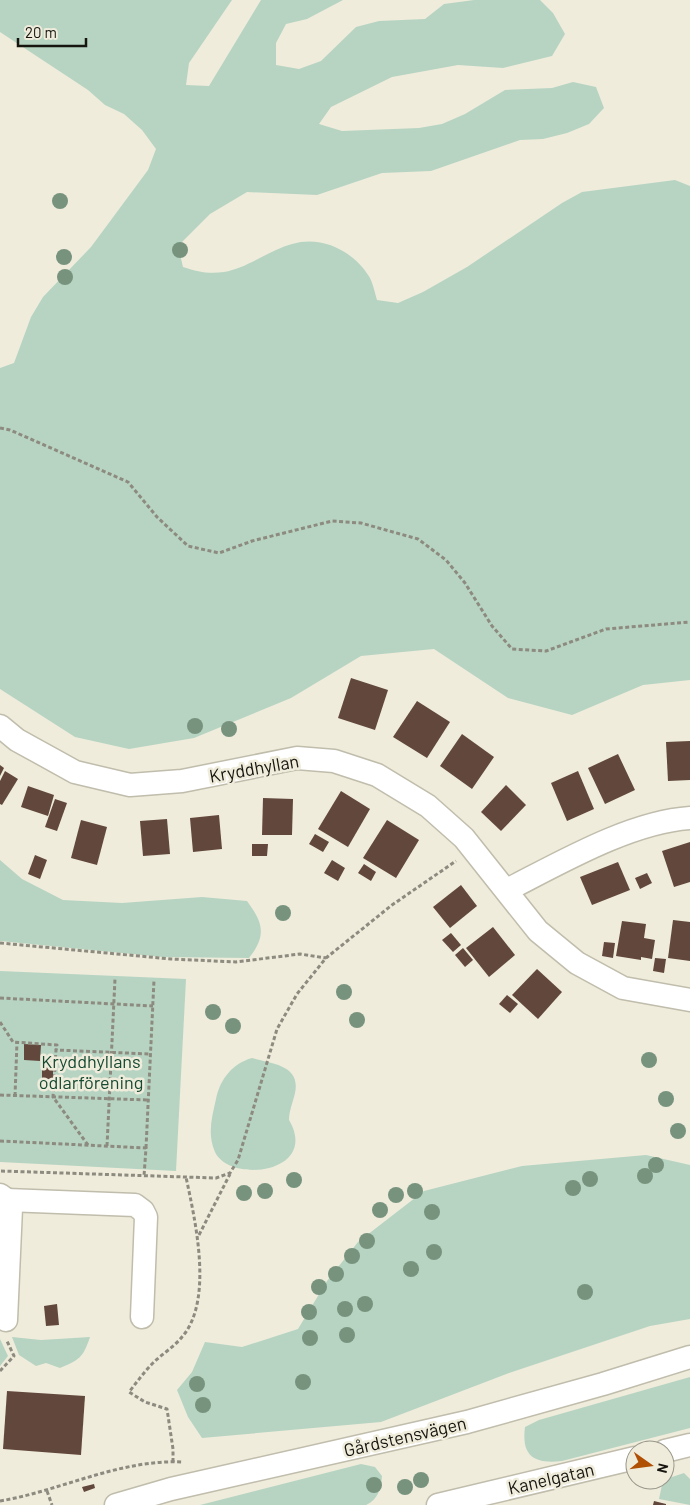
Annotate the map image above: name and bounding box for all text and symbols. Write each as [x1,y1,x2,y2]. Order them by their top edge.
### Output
scale bar [18,15,85,47]
text: 20 m [25,23,57,41]
street label: Kryddhyllan [207,749,301,787]
park label: Kryddhyllans odlarförening [39,1050,143,1093]
street label: Gårdstensvägen [342,1411,468,1461]
north arrow [625,1440,675,1490]
street label: Kanelgatan [506,1457,596,1499]
text: N [654,1462,672,1475]

